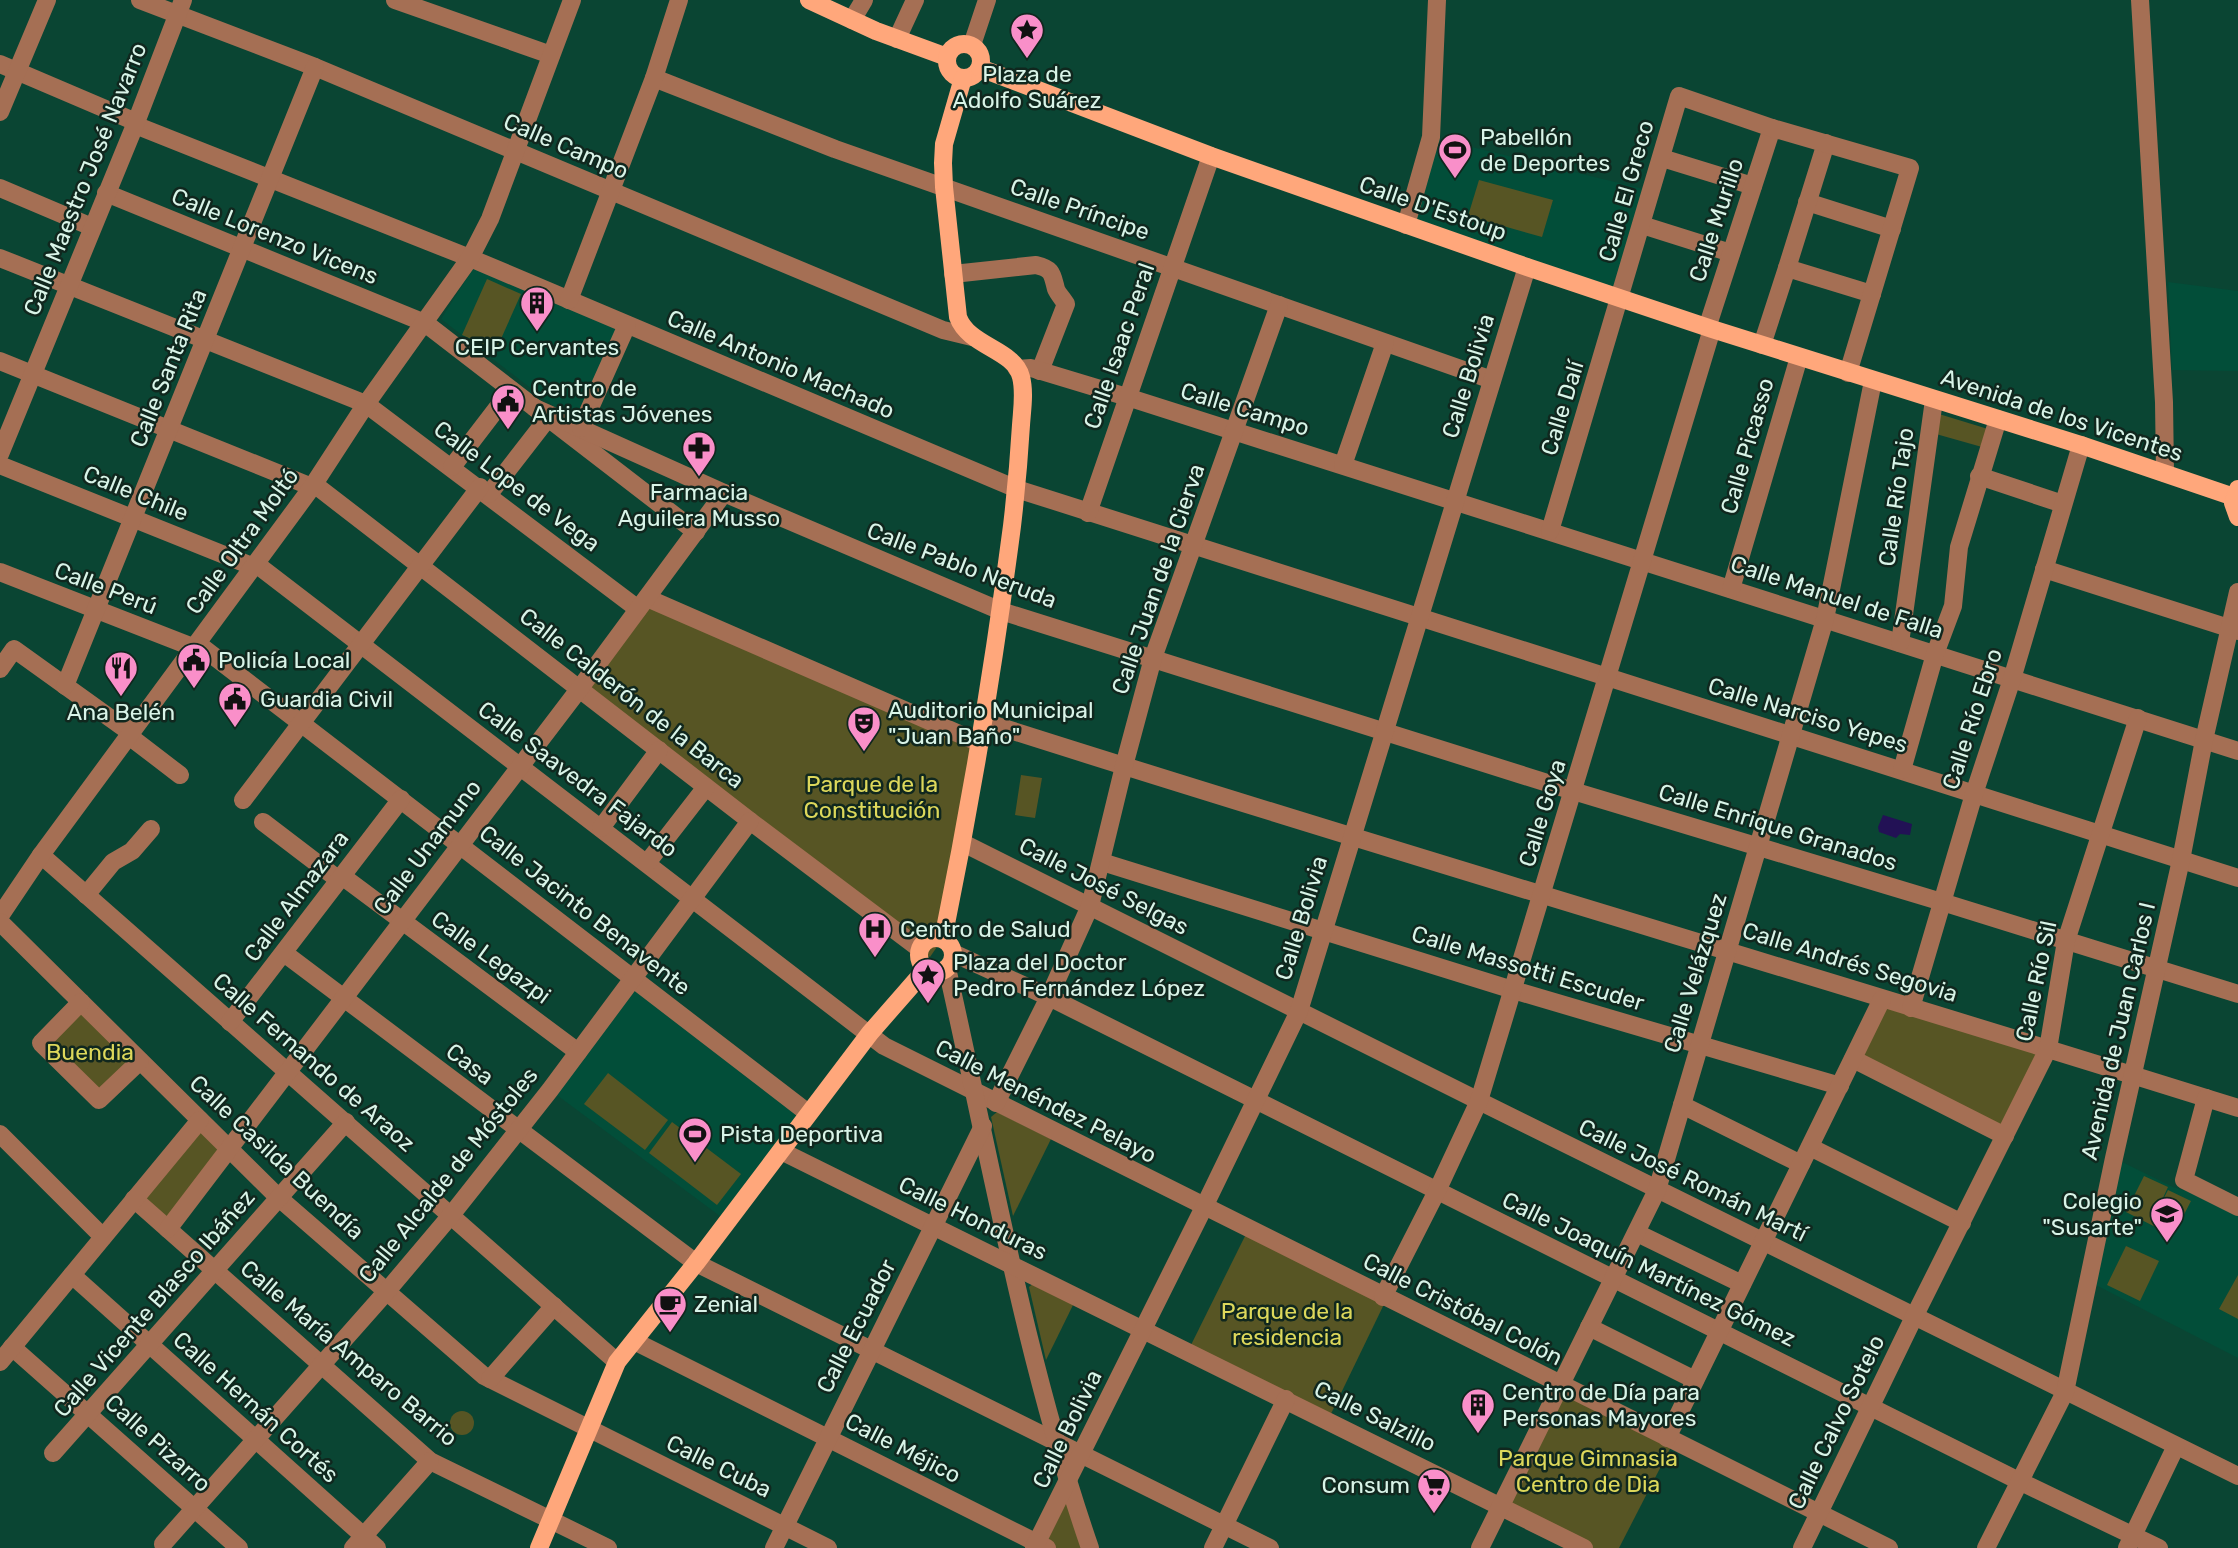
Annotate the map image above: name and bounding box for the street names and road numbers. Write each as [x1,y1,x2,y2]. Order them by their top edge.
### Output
street label: Calle Maestro José Navarro [17,39,153,319]
street label: Calle Campo [499,107,633,185]
street label: Calle El Greco [1592,117,1660,265]
street label: Calle Murillo [1683,155,1749,285]
street label: Calle D'Estoup [1356,170,1510,246]
street label: Calle Príncipe [1007,172,1153,246]
street label: Calle Lorenzo Vicens [168,182,382,290]
street label: Calle Isaac Peral [1077,259,1161,433]
street label: Calle Santa Rita [124,285,212,451]
street label: Calle Antonio Machado [663,303,899,425]
street label: Calle Bolivia [1436,310,1500,442]
street label: Calle Dalí [1534,356,1590,459]
street label: Avenida de los Vicentes [1938,363,2186,467]
street label: Calle Picasso [1714,375,1780,517]
street label: Calle Campo [1177,376,1313,442]
street label: Calle Lope de Vega [428,414,606,558]
street label: Calle Río Tajo [1872,426,1920,568]
street label: Calle Chile [79,459,193,527]
street label: Calle Juan de la Cierva [1105,460,1211,698]
street label: Calle Oltra Moltó [180,462,304,620]
street label: Calle Pablo Neruda [863,516,1061,614]
street label: Calle Manuel de Falla [1727,549,1947,645]
street label: Calle Perú [51,556,161,620]
street label: Calle Calderón de la Barca [514,602,750,794]
street label: Calle Río Ebro [1936,645,2008,793]
street label: Calle Narciso Yepes [1705,671,1911,759]
street label: Calle Saavedra Fajardo [473,695,683,863]
street label: Calle Goya [1512,756,1572,870]
street label: Calle Unamuno [367,774,487,920]
street label: Calle Enrique Granados [1655,777,1901,877]
street label: Calle Jacinto Benavente [474,819,696,1001]
street label: Calle Almazara [238,825,354,967]
street label: Calle José Selgas [1014,831,1194,941]
street label: Calle Bolivia [1269,852,1333,984]
street label: Calle Velázquez [1657,890,1733,1056]
street label: Avenida de Juan Carlos I [2075,900,2161,1162]
street label: Calle Legazpi [426,904,556,1010]
street label: Calle Andrés Segovia [1739,916,1961,1008]
street label: Calle Río Sil [2010,918,2062,1044]
street label: Calle Massotti Escuder [1408,919,1648,1017]
street label: Calle Fernando de Araoz [207,967,421,1157]
street label: Calle Menéndez Pelayo [931,1033,1161,1169]
street label: Casa [441,1037,499,1091]
street label: Calle Alcalde de Móstoles [352,1062,544,1288]
street label: Calle Casilda Buendía [184,1069,370,1245]
street label: Calle José Román Martí [1574,1112,1813,1248]
street label: Calle Honduras [894,1170,1052,1266]
street label: Calle Vicente Blasco Ibáñez [47,1183,261,1423]
street label: Calle Joaquín Martínez Gómez [1498,1186,1800,1352]
street label: Calle Cristóbal Colón [1359,1247,1567,1371]
street label: Calle María Amparo Barrio [235,1254,463,1452]
street label: Calle Ecuador [810,1254,902,1398]
street label: Calle Hernán Cortés [168,1325,344,1489]
street label: Calle Calvo Sotelo [1782,1330,1890,1514]
street label: Calle Bolivia [1026,1365,1108,1493]
street label: Calle Salzillo [1310,1374,1440,1458]
street label: Calle Pizarro [99,1388,217,1498]
street label: Calle Méjico [840,1407,966,1489]
street label: Calle Cuba [662,1429,776,1503]

